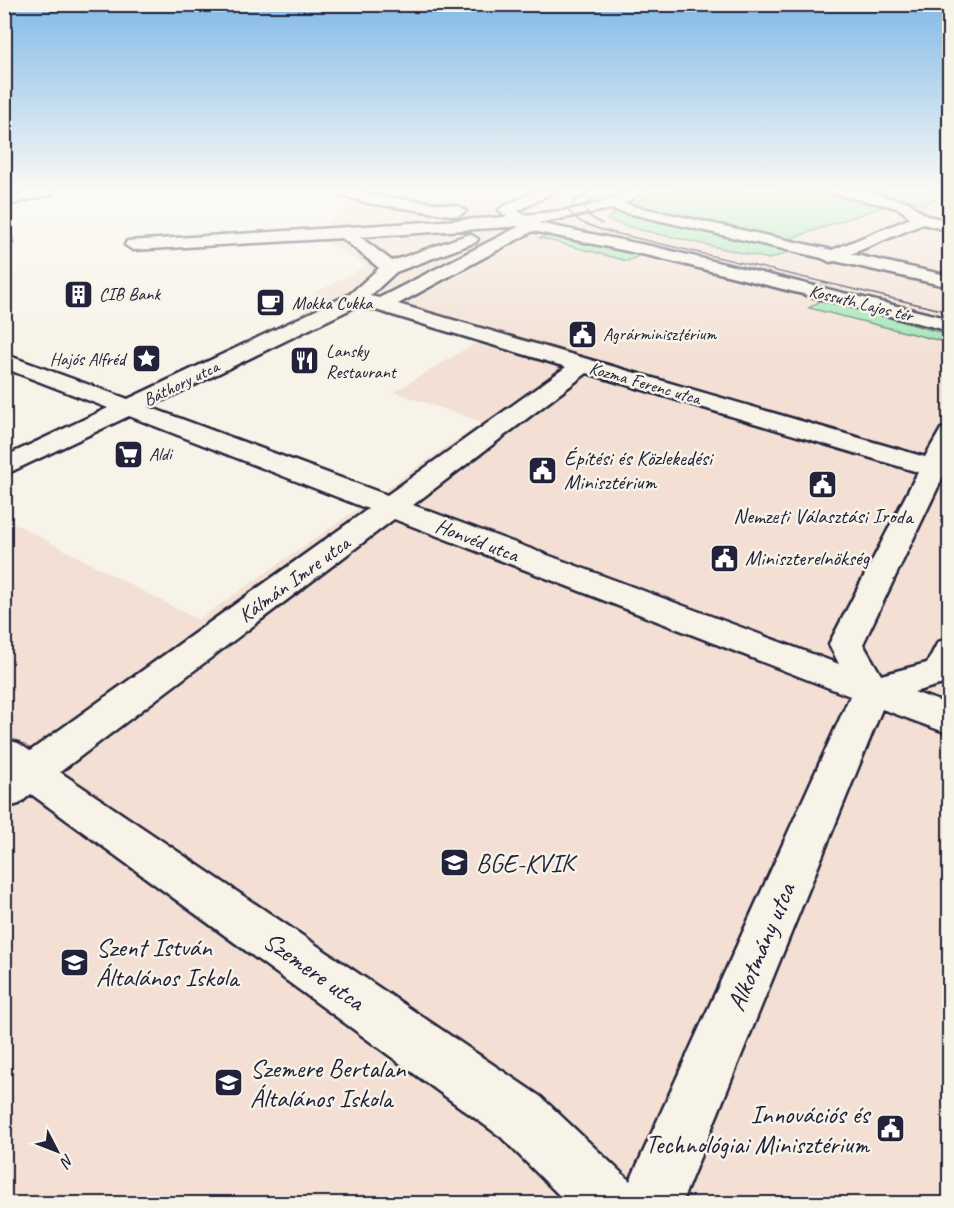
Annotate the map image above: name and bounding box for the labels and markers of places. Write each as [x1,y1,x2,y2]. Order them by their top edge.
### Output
building icon: CIB Bank [62,278,94,310]
place label: CIB Bank [99,283,161,305]
cafe icon: Mokka Cukka [255,287,287,319]
place label: Mokka Cukka [292,292,374,314]
public building icon: Agrárminisztérium [566,318,598,350]
place label: Agrárminisztérium [603,323,717,345]
place label: Lansky Restaurant [326,340,398,383]
place icon: Hajós Alfréd [130,343,162,375]
restaurant icon: Lansky Restaurant [289,345,321,377]
place label: Hajós Alfréd [50,348,128,370]
supermarket icon: Aldi [112,438,144,470]
place label: Aldi [149,443,174,465]
place label: Építési és Közlekedési Minisztérium [564,445,715,495]
public building icon: Építési és Közlekedési Minisztérium [527,454,559,486]
public building icon: Nemzeti Választási Iroda [807,469,839,501]
place label: Nemzeti Választási Iroda [733,503,915,529]
public building icon: Miniszterelnökség [708,542,740,574]
place label: Miniszterelnökség [745,545,871,571]
school or university icon: BGE-KVIK [439,847,471,879]
place label: BGE-KVIK [476,847,578,880]
place label: Szent István Általános Iskola [96,931,241,994]
school or university icon: Szent István Általános Iskola [59,946,91,978]
place label: Szemere Bertalan Általános Iskola [250,1052,407,1115]
school or university icon: Szemere Bertalan Általános Iskola [213,1067,245,1099]
place label: Innovációs és Technológiai Minisztérium [645,1098,871,1161]
public building icon: Innovációs és Technológiai Minisztérium [874,1113,906,1145]

